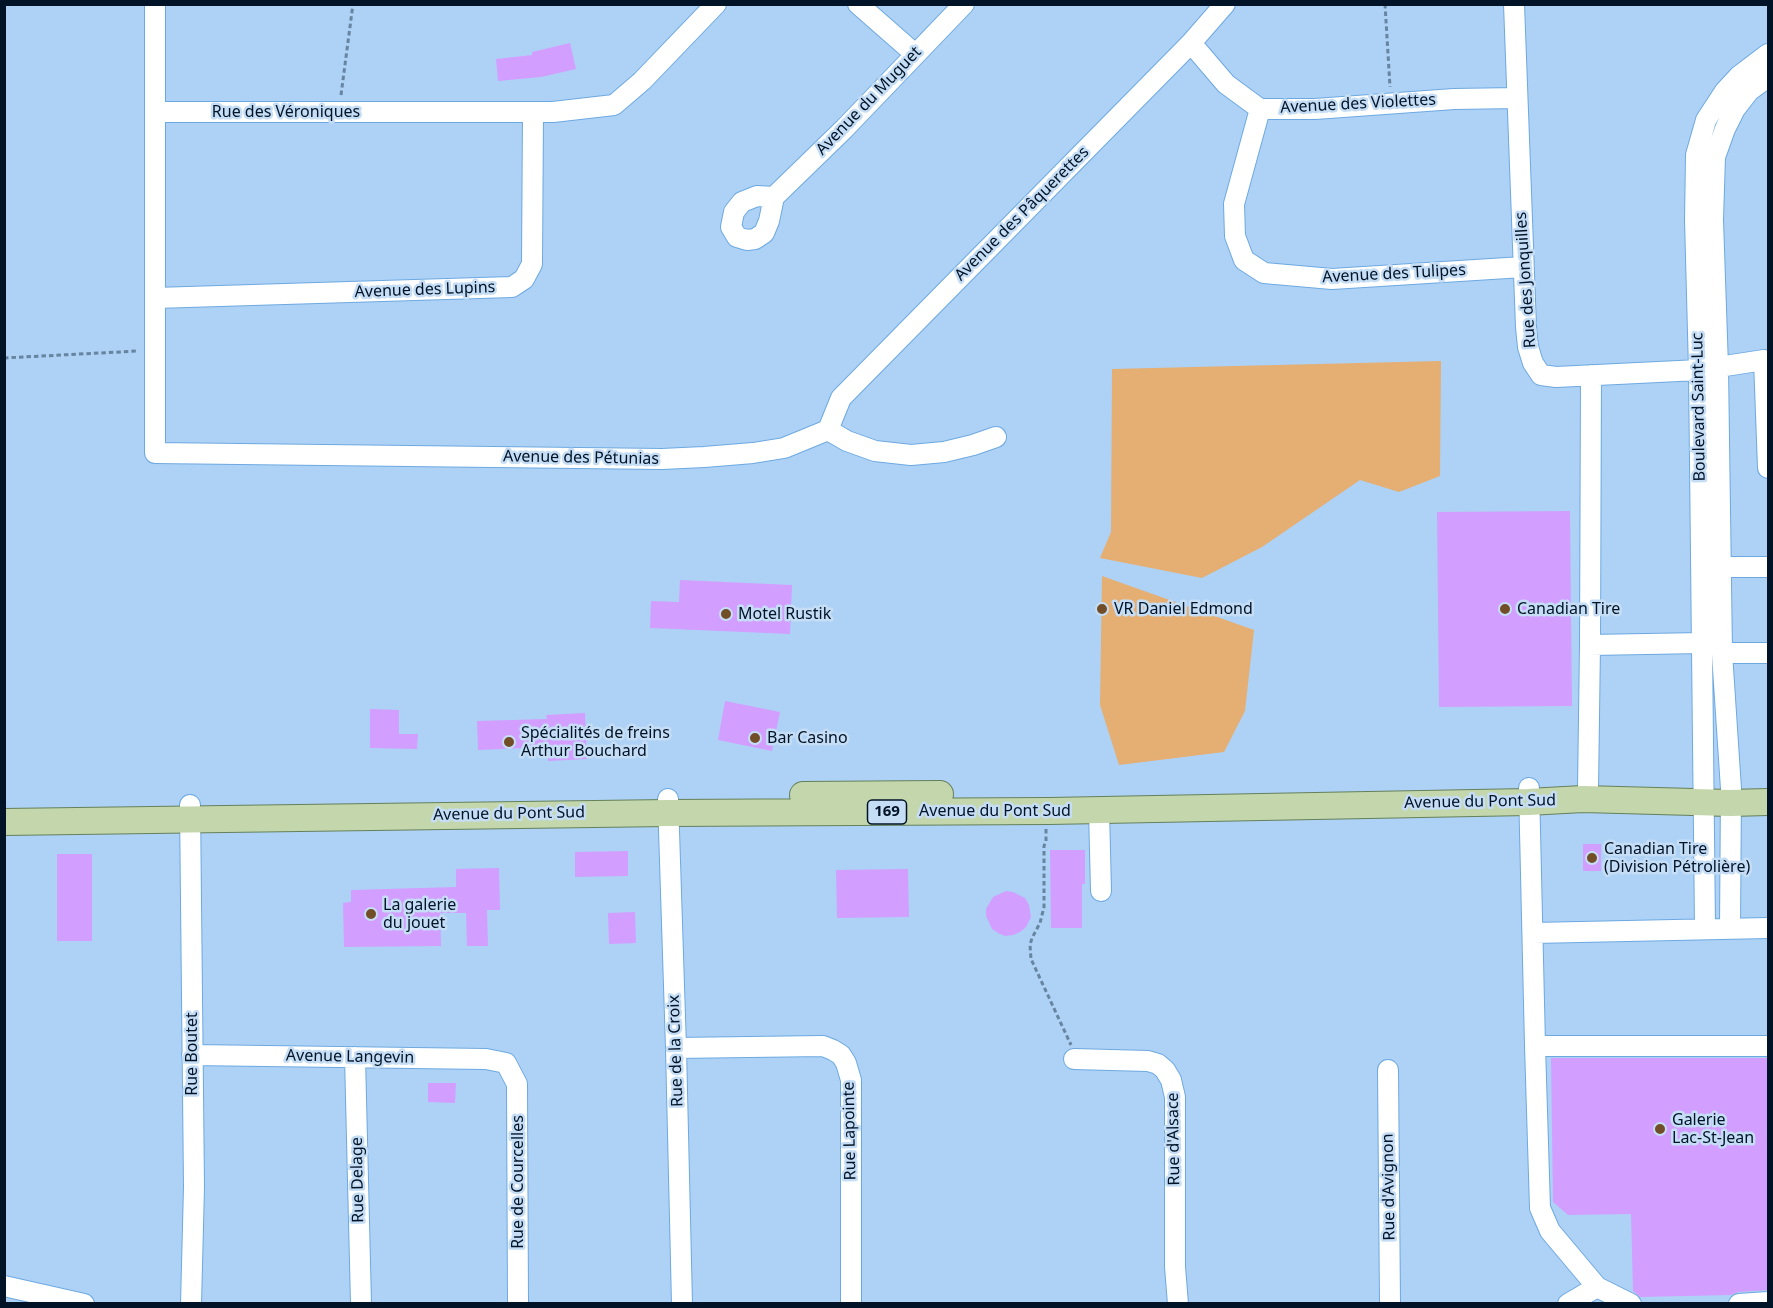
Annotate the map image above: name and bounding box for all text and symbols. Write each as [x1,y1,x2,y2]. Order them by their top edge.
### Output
street label: Avenue du Muguet [812,43,926,159]
street label: Avenue des Violettes [1280,90,1436,118]
street label: Rue des Véroniques [212,102,360,122]
street label: Avenue des Pâquerettes [951,143,1093,285]
street label: Rue des Jonquilles [1512,211,1540,349]
street label: Avenue des Tulipes [1322,261,1466,287]
street label: Avenue des Lupins [354,278,496,302]
street label: Boulevard Saint-Luc [1688,332,1710,482]
street label: Avenue des Pétunias [503,447,659,469]
place label: VR Daniel Edmond [1114,599,1253,619]
place label: Canadian Tire [1517,599,1620,619]
marker: VR Daniel Edmond [1095,602,1109,616]
marker: Canadian Tire [1498,602,1512,616]
place label: Motel Rustik [738,604,831,624]
marker: Motel Rustik [719,607,733,621]
place label: Spécialités de freins Arthur Bouchard [521,723,670,761]
place label: Bar Casino [767,728,848,748]
marker: Bar Casino [748,731,762,745]
marker: Spécialités de freins Arthur Bouchard [502,735,516,749]
street label: Avenue du Pont Sud [1404,791,1556,813]
road number: 169 [868,800,906,824]
street label: Avenue du Pont Sud [919,801,1071,821]
street label: Avenue du Pont Sud [433,803,585,825]
place label: Canadian Tire (Division Pétrolière) [1604,839,1750,877]
marker: Canadian Tire (Division Pétrolière) [1585,851,1599,865]
place label: La galerie du jouet [383,895,456,933]
marker: La galerie du jouet [364,907,378,921]
street label: Rue de la Croix [664,995,688,1107]
street label: Rue Boutet [182,1012,202,1096]
street label: Avenue Langevin [286,1046,414,1068]
street label: Rue Lapointe [840,1081,860,1181]
street label: Rue d'Alsace [1164,1092,1184,1186]
place label: Galerie Lac-St-Jean [1672,1110,1754,1148]
street label: Rue de Courcelles [508,1115,528,1249]
marker: Galerie Lac-St-Jean [1653,1122,1667,1136]
street label: Rue d'Avignon [1378,1133,1400,1241]
street label: Rue Delage [348,1137,368,1223]

